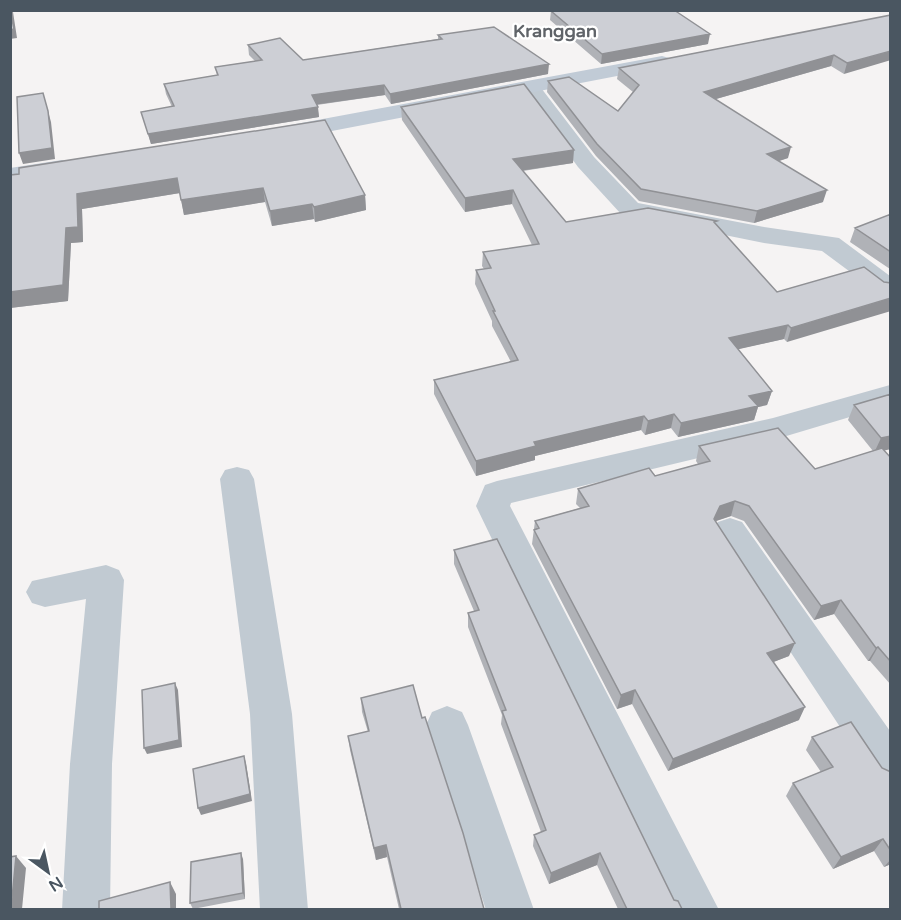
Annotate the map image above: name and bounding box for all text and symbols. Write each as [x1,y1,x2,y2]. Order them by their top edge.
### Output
district label: Kranggan [513,20,597,42]
north arrow [18,842,78,902]
text: N [45,872,66,896]

